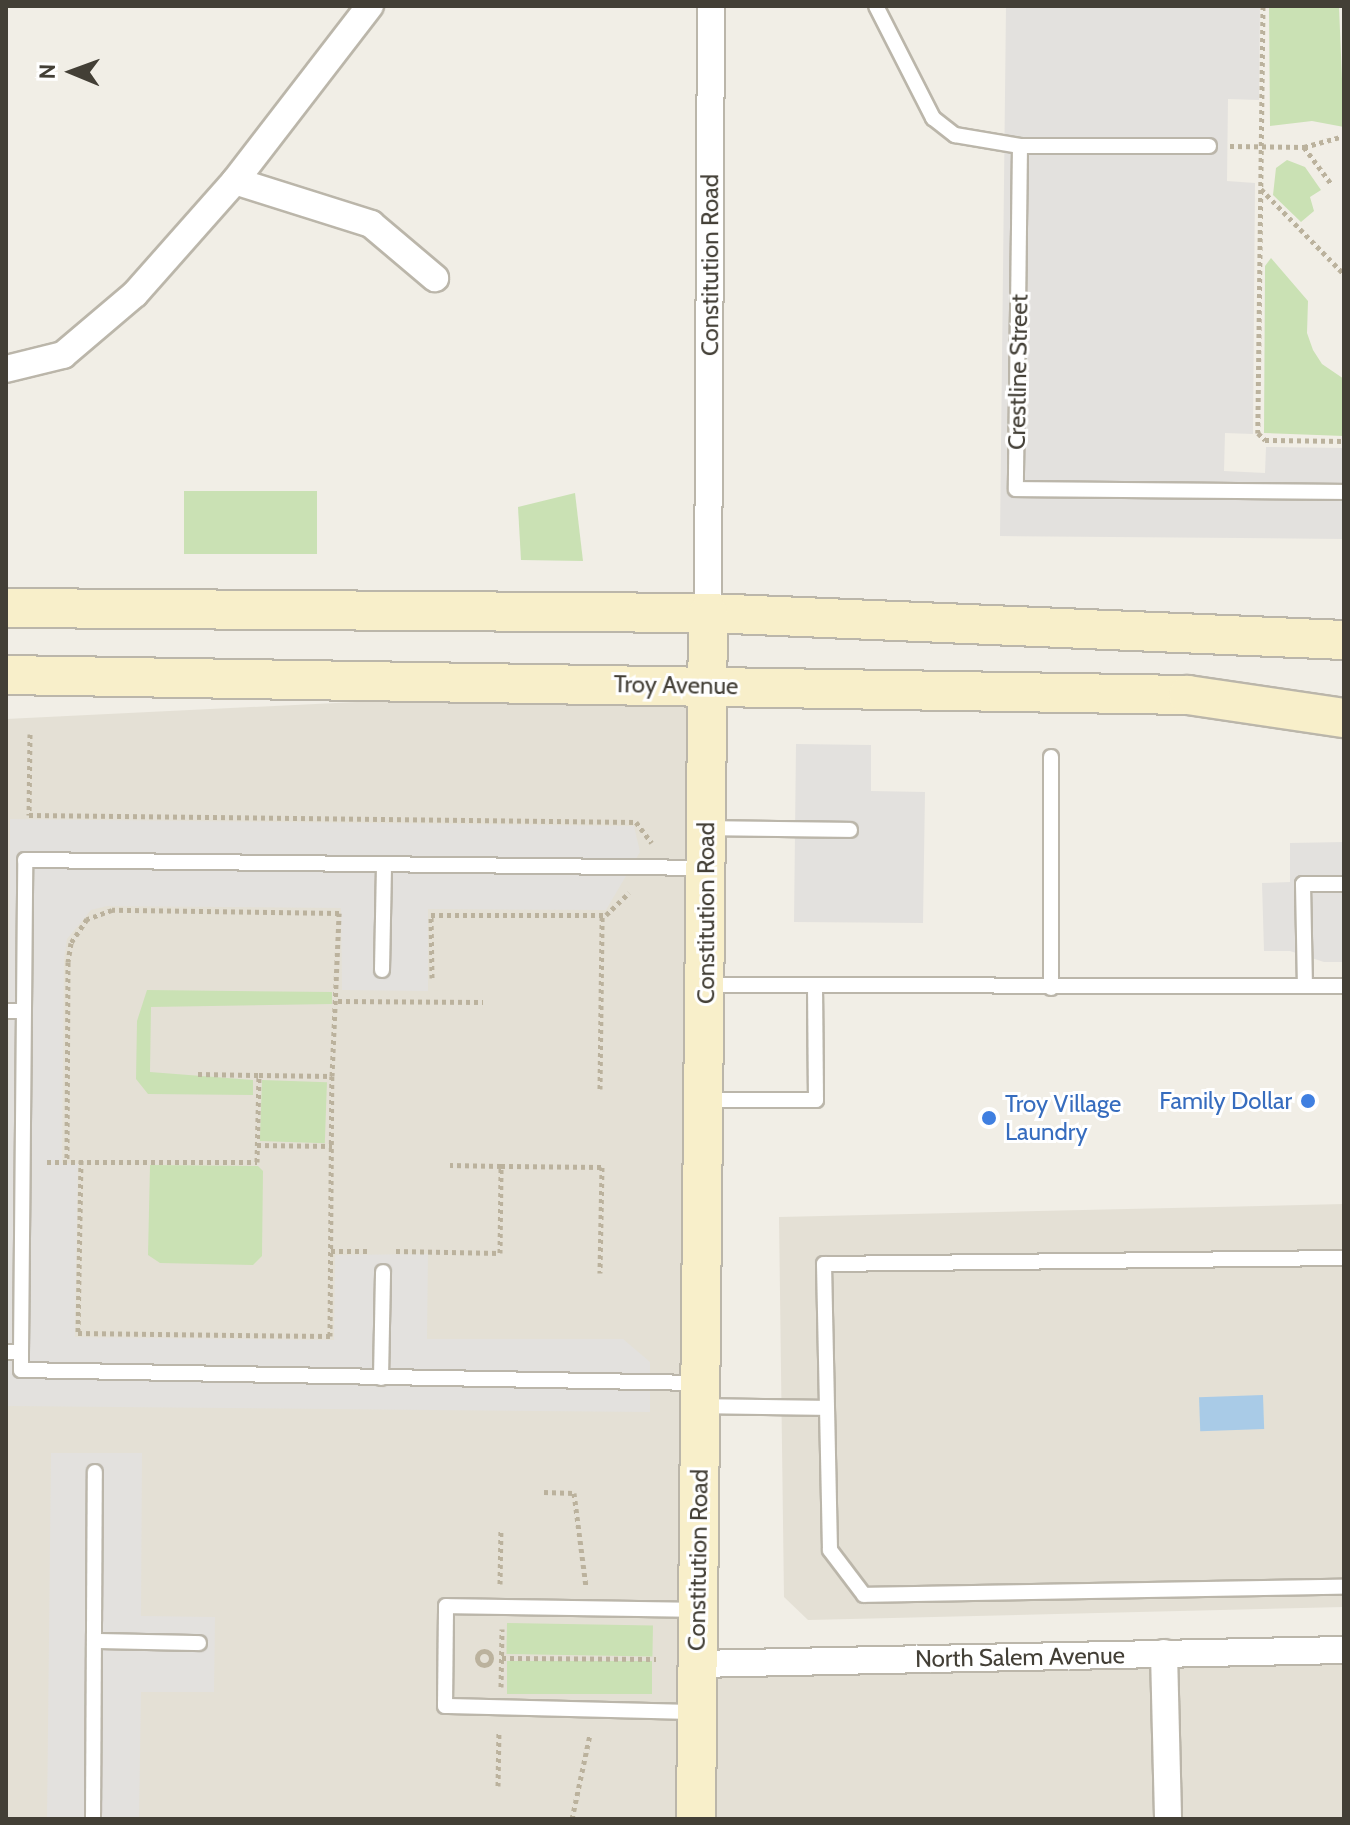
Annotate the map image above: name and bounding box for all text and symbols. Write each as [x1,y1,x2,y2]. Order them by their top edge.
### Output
north arrow [32,32,112,112]
text: N [34,64,61,80]
street label: Constitution Road [696,174,724,356]
street label: Crestline Street [1002,294,1034,450]
street label: Troy Avenue [614,670,738,700]
street label: Constitution Road [692,822,720,1004]
place label: Family Dollar [1159,1087,1292,1115]
place label: Troy Village Laundry [1005,1090,1121,1146]
marker: Family Dollar [1299,1092,1317,1110]
marker: Troy Village Laundry [980,1109,998,1127]
street label: Constitution Road [682,1469,714,1651]
street label: North Salem Avenue [915,1641,1125,1673]

